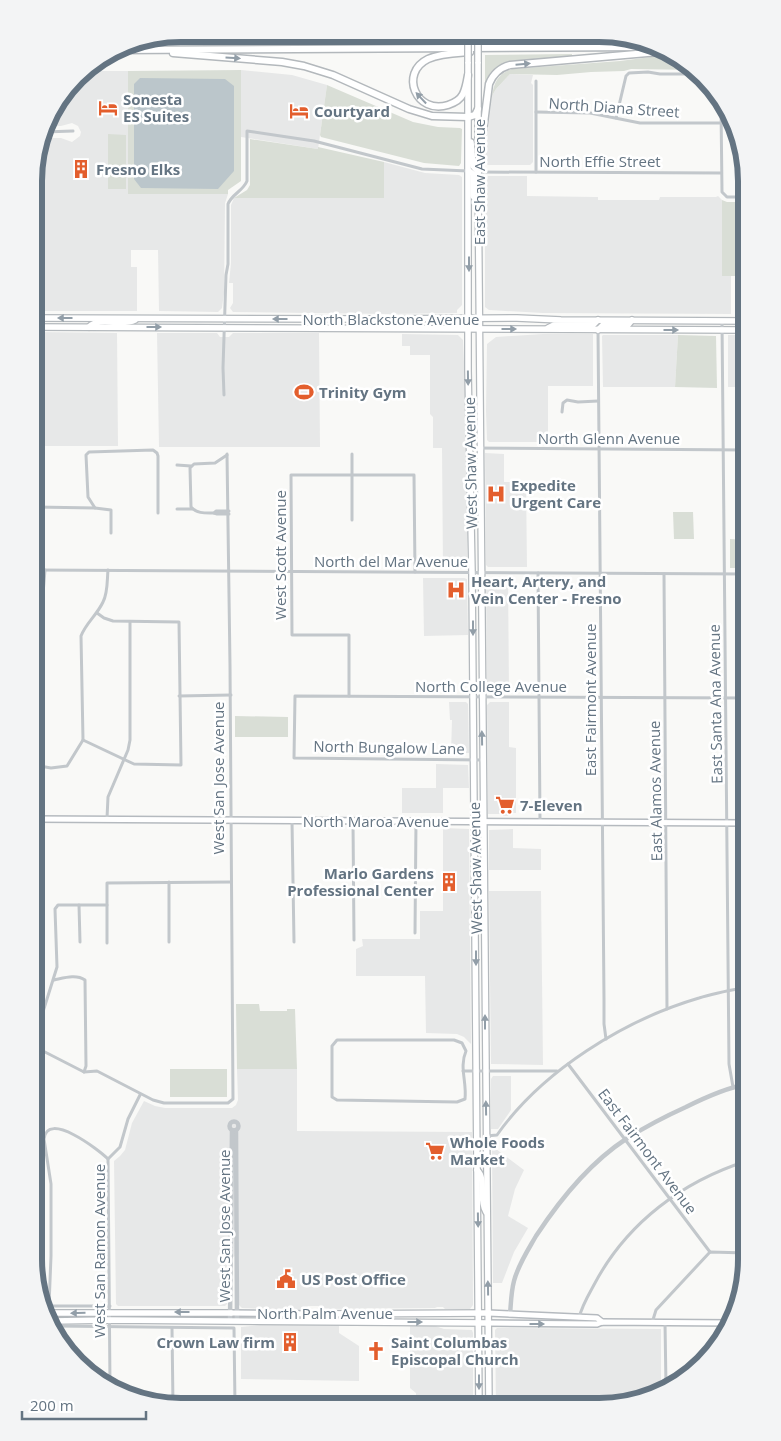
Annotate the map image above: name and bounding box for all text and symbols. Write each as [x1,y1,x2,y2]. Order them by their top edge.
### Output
one-way arrow [225,55,241,63]
one-way arrow [516,59,532,67]
place label: Sonesta ES Suites [123,89,189,126]
one-way arrow [415,92,427,104]
street label: North Diana Street [548,92,680,122]
hotel icon: Sonesta ES Suites [97,97,119,119]
hotel icon: Courtyard [288,100,310,122]
place label: Courtyard [314,101,390,121]
street label: East Shaw Avenue [469,119,489,245]
street label: North Effie Street [539,151,661,171]
building icon: Fresno Elks [70,158,92,180]
place label: Fresno Elks [96,159,180,179]
one-way arrow [465,256,473,272]
street label: North Blackstone Avenue [302,309,480,329]
one-way arrow [56,314,72,322]
one-way arrow [271,315,287,323]
one-way arrow [146,323,162,331]
one-way arrow [501,325,517,333]
one-way arrow [663,326,679,334]
one-way arrow [465,370,473,386]
sports icon: Trinity Gym [293,381,315,403]
place label: Trinity Gym [319,382,407,402]
street label: West Shaw Avenue [459,397,481,529]
street label: North Glenn Avenue [538,428,680,448]
place label: Expedite Urgent Care [511,475,601,512]
hospital icon: Expedite Urgent Care [485,483,507,505]
street label: West Scott Avenue [270,490,290,620]
street label: North del Mar Avenue [314,551,468,571]
place label: Heart, Artery, and Vein Center - Fresno [471,571,622,608]
hospital icon: Heart, Artery, and Vein Center - Fresno [445,579,467,601]
one-way arrow [469,620,477,636]
street label: East Fairmont Avenue [580,624,600,776]
street label: East Santa Ana Avenue [704,624,726,784]
street label: North College Avenue [415,676,567,696]
street label: West San Jose Avenue [208,701,228,855]
street label: East Alamos Avenue [644,720,666,862]
one-way arrow [478,729,486,745]
street label: North Bungalow Lane [313,736,465,758]
supermarket icon: 7-Eleven [494,794,516,816]
place label: 7-Eleven [520,795,583,815]
street label: West Shaw Avenue [464,802,486,934]
street label: North Maroa Avenue [303,811,449,831]
place label: Marlo Gardens Professional Center [287,863,434,900]
building icon: Marlo Gardens Professional Center [438,871,460,893]
one-way arrow [472,950,480,966]
one-way arrow [481,1014,489,1030]
street label: East Fairmont Avenue [594,1084,702,1218]
one-way arrow [482,1100,490,1116]
place label: Whole Foods Market [450,1132,545,1169]
supermarket icon: Whole Foods Market [424,1140,446,1162]
street label: West San Jose Avenue [214,1149,234,1303]
street label: West San Ramon Avenue [89,1164,109,1338]
one-way arrow [474,1212,482,1228]
public building icon: US Post Office [275,1268,297,1290]
place label: US Post Office [301,1269,406,1289]
one-way arrow [484,1280,492,1296]
street label: North Palm Avenue [257,1303,393,1323]
one-way arrow [174,1308,190,1316]
one-way arrow [70,1309,86,1317]
one-way arrow [408,1318,424,1326]
one-way arrow [529,1320,545,1328]
building icon: Crown Law firm [279,1331,301,1353]
place label: Crown Law firm [157,1332,275,1352]
place label: Saint Columbas Episcopal Church [391,1332,519,1369]
church icon: Saint Columbas Episcopal Church [365,1340,387,1362]
one-way arrow [475,1375,483,1391]
scale bar [22,1388,146,1420]
text: 200 m [30,1395,74,1415]

